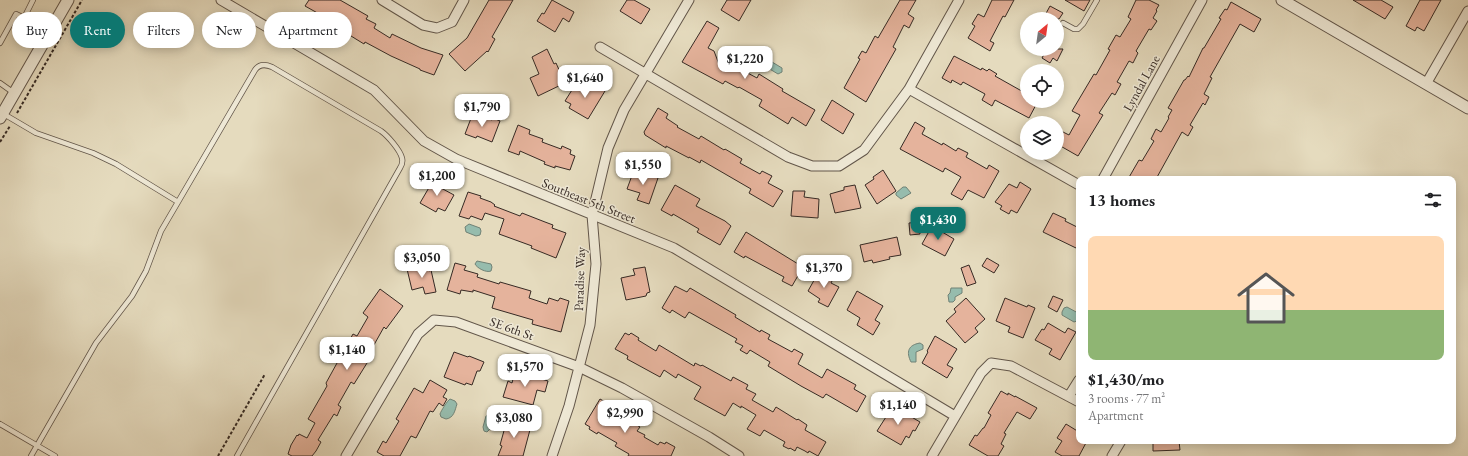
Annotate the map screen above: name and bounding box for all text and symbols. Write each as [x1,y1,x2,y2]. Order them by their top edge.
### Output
chip: Buy [12,12,62,48]
chip: Rent [70,12,125,48]
chip: Filters [133,12,194,48]
chip: New [202,12,256,48]
chip: Apartment [264,12,352,48]
north arrow [1020,12,1064,56]
map controls [1020,12,1064,160]
pin: $1,220 [712,46,778,80]
text: $1,220 [727,50,763,67]
street label: Lyndal Lane [1119,52,1164,114]
button: locate [1020,64,1064,108]
pin: $1,640 [552,65,618,99]
text: $1,640 [567,69,603,86]
pin: $1,790 [449,94,515,128]
text: $1,790 [464,98,500,115]
button: layers [1020,116,1064,160]
pin: $1,550 [610,152,676,186]
text: $1,550 [625,156,661,173]
pin: $1,200 [404,163,470,197]
text: $1,200 [419,167,455,184]
street label: Southeast 5th Street [540,174,638,227]
text: 13 homes [1088,189,1155,211]
icon: filters [1422,189,1444,211]
pin: $1,430 [905,207,971,241]
text: $1,430 [920,211,956,228]
pin: $3,050 [389,245,455,279]
street label: Paradise Way [570,246,589,311]
text: $3,050 [404,249,440,266]
pin: $1,370 [791,255,857,289]
text: $1,370 [806,259,842,276]
icon: home [1230,262,1302,334]
street label: SE 6th St [487,313,536,344]
pin: $1,140 [314,337,380,371]
text: $1,140 [329,341,365,358]
pin: $1,570 [492,354,558,388]
text: $1,570 [507,358,543,375]
text: $1,430/mo [1088,368,1164,390]
text: 3 rooms · 77 m² [1088,390,1165,407]
pin: $1,140 [865,392,931,426]
text: $1,140 [880,396,916,413]
pin: $2,990 [592,400,658,434]
text: $2,990 [607,404,643,421]
pin: $3,080 [481,405,547,439]
text: Apartment [1088,407,1143,424]
text: $3,080 [496,409,532,426]

